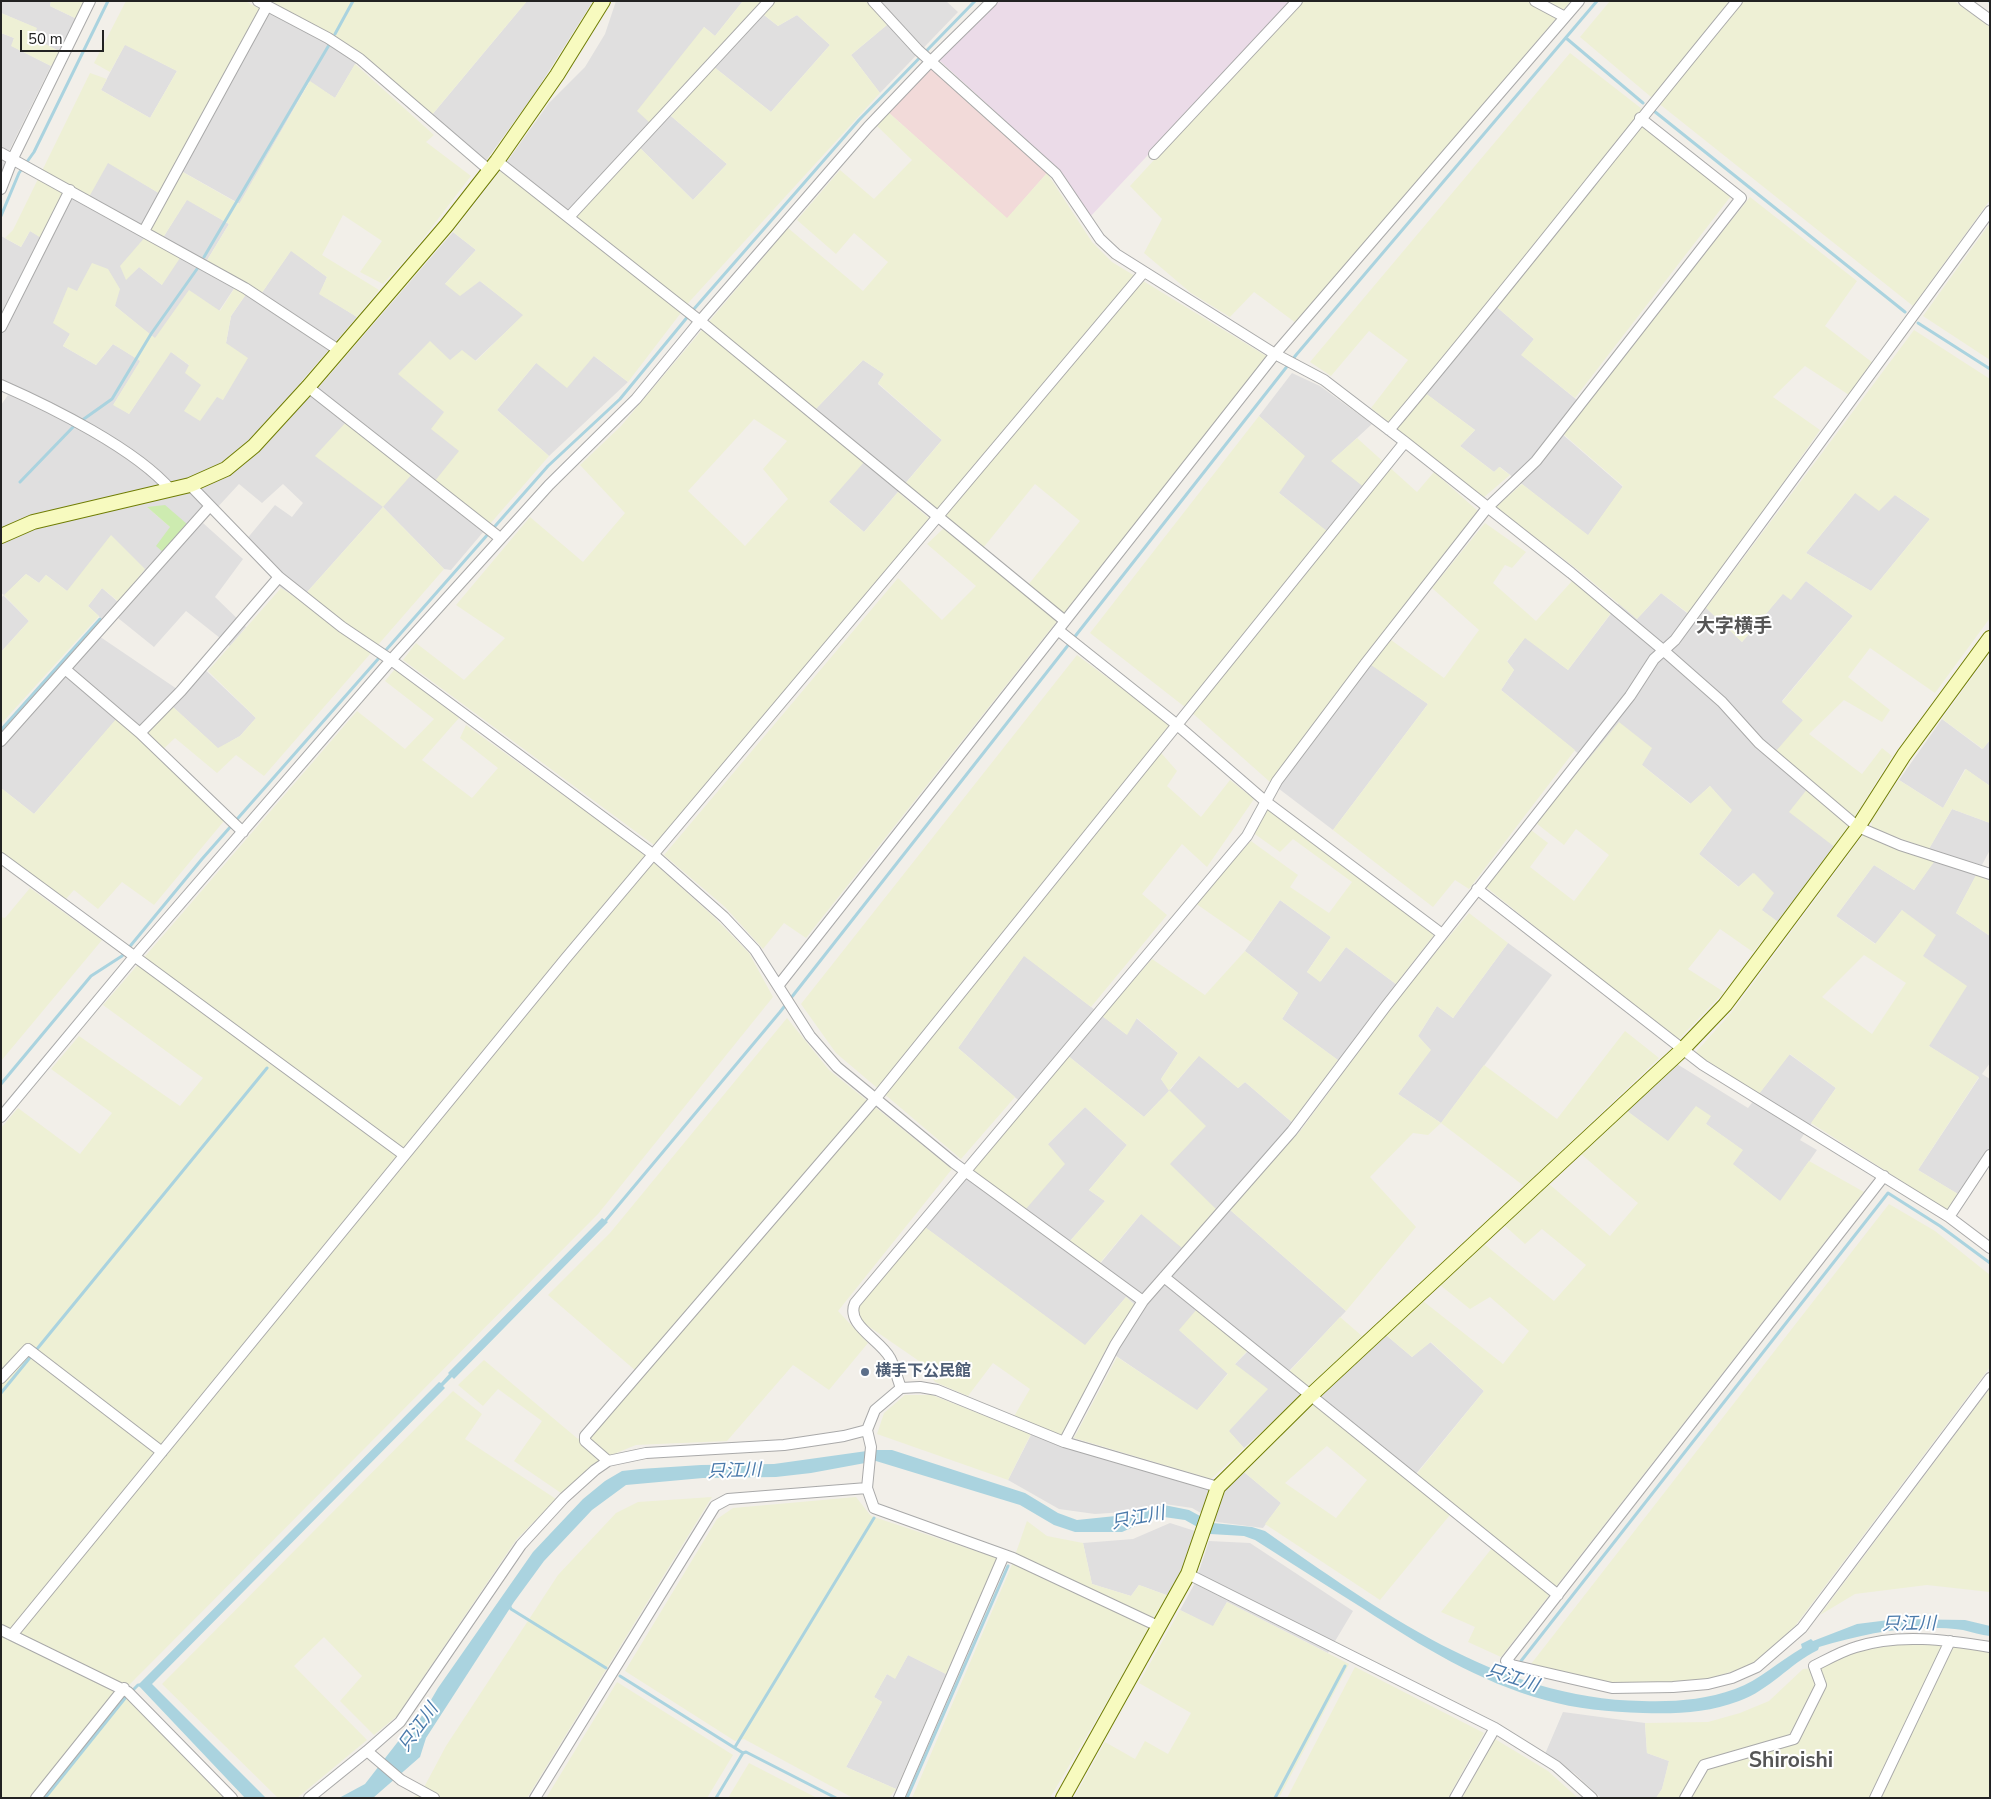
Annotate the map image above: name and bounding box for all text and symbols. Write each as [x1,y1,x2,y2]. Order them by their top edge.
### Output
scale bar [22,20,106,52]
text: 50 m [28,29,63,49]
district label: 大字横手 [1696,616,1772,638]
place label: 横手下公民館 [875,1362,971,1382]
marker: 横手下公民館 [859,1366,871,1378]
water label: 只江川 [707,1460,761,1484]
water label: 只江川 [1109,1503,1167,1535]
water label: 只江川 [1882,1614,1936,1636]
water label: 只江川 [1483,1660,1541,1698]
water label: 只江川 [394,1700,444,1756]
district label: Shiroishi [1749,1749,1833,1775]

